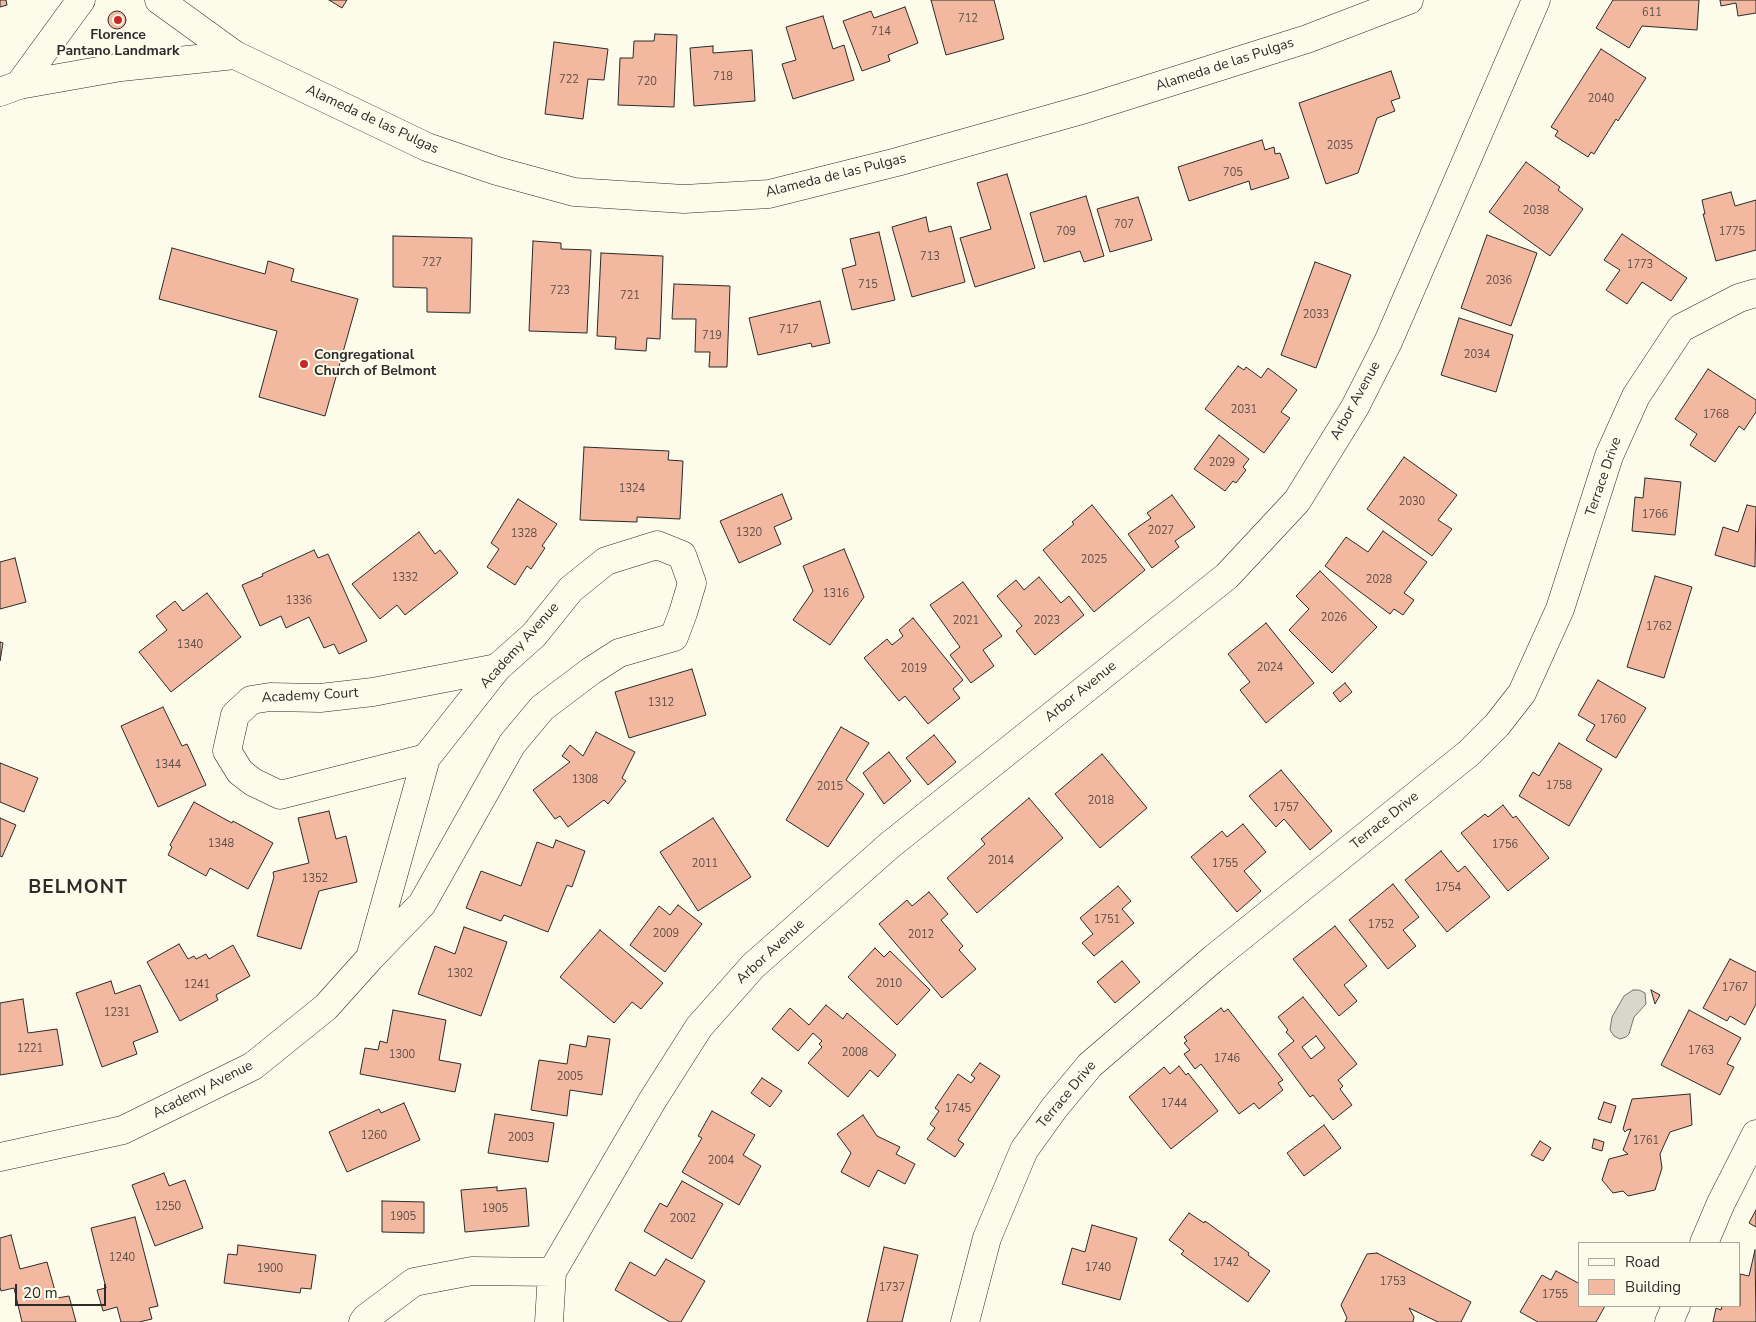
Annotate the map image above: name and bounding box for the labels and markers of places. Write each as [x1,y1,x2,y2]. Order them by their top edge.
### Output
marker: Florence Pantano Landmark [112,14,124,26]
place label: Florence Pantano Landmark [57,28,179,60]
place label: Congregational Church of Belmont [314,348,436,381]
marker: Congregational Church of Belmont [298,358,310,370]

